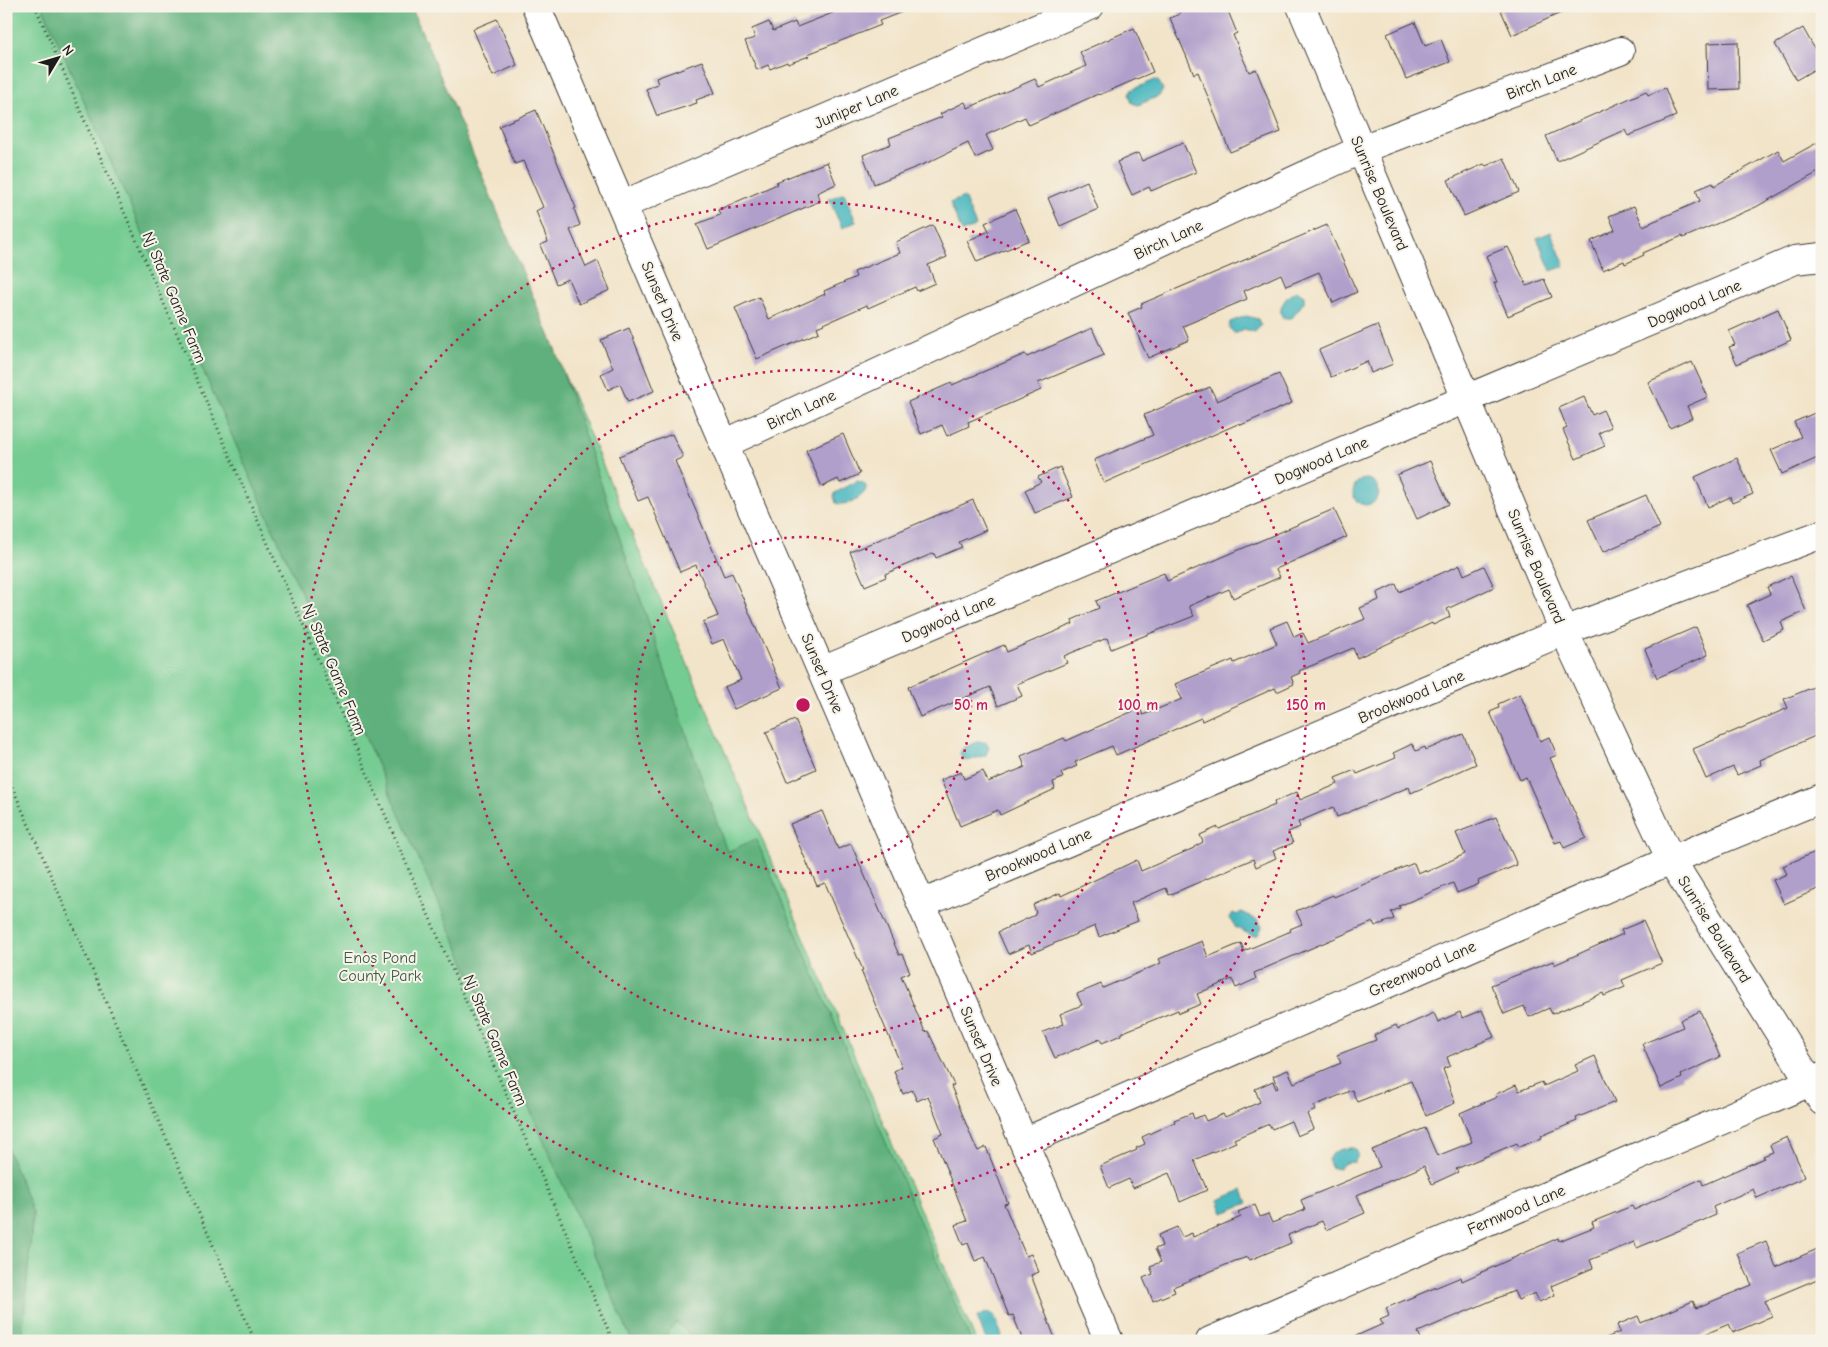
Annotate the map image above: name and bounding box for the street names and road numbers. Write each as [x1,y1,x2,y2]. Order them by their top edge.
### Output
street label: Birch Lane [1504,60,1579,104]
street label: Juniper Lane [812,81,901,133]
street label: Sunrise Boulevard [1347,133,1411,253]
street label: Birch Lane [1131,216,1206,264]
street label: Nj State Game Farm [138,229,210,366]
street label: Sunset Drive [637,259,687,344]
street label: Dogwood Lane [1645,276,1744,332]
street label: Birch Lane [764,386,839,434]
street label: Dogwood Lane [1272,433,1371,489]
street label: Sunrise Boulevard [1504,506,1568,626]
street label: Dogwood Lane [899,591,998,647]
street label: Nj State Game Farm [298,601,370,738]
street label: Sunset Drive [797,631,847,716]
street label: Brookwood Lane [1356,666,1467,727]
street label: Brookwood Lane [983,824,1094,885]
street label: Sunrise Boulevard [1674,873,1754,986]
street label: Greenwood Lane [1366,937,1479,1001]
street label: Nj State Game Farm [459,972,531,1109]
street label: Sunset Drive [956,1004,1006,1089]
street label: Fernwood Lane [1465,1181,1568,1239]

